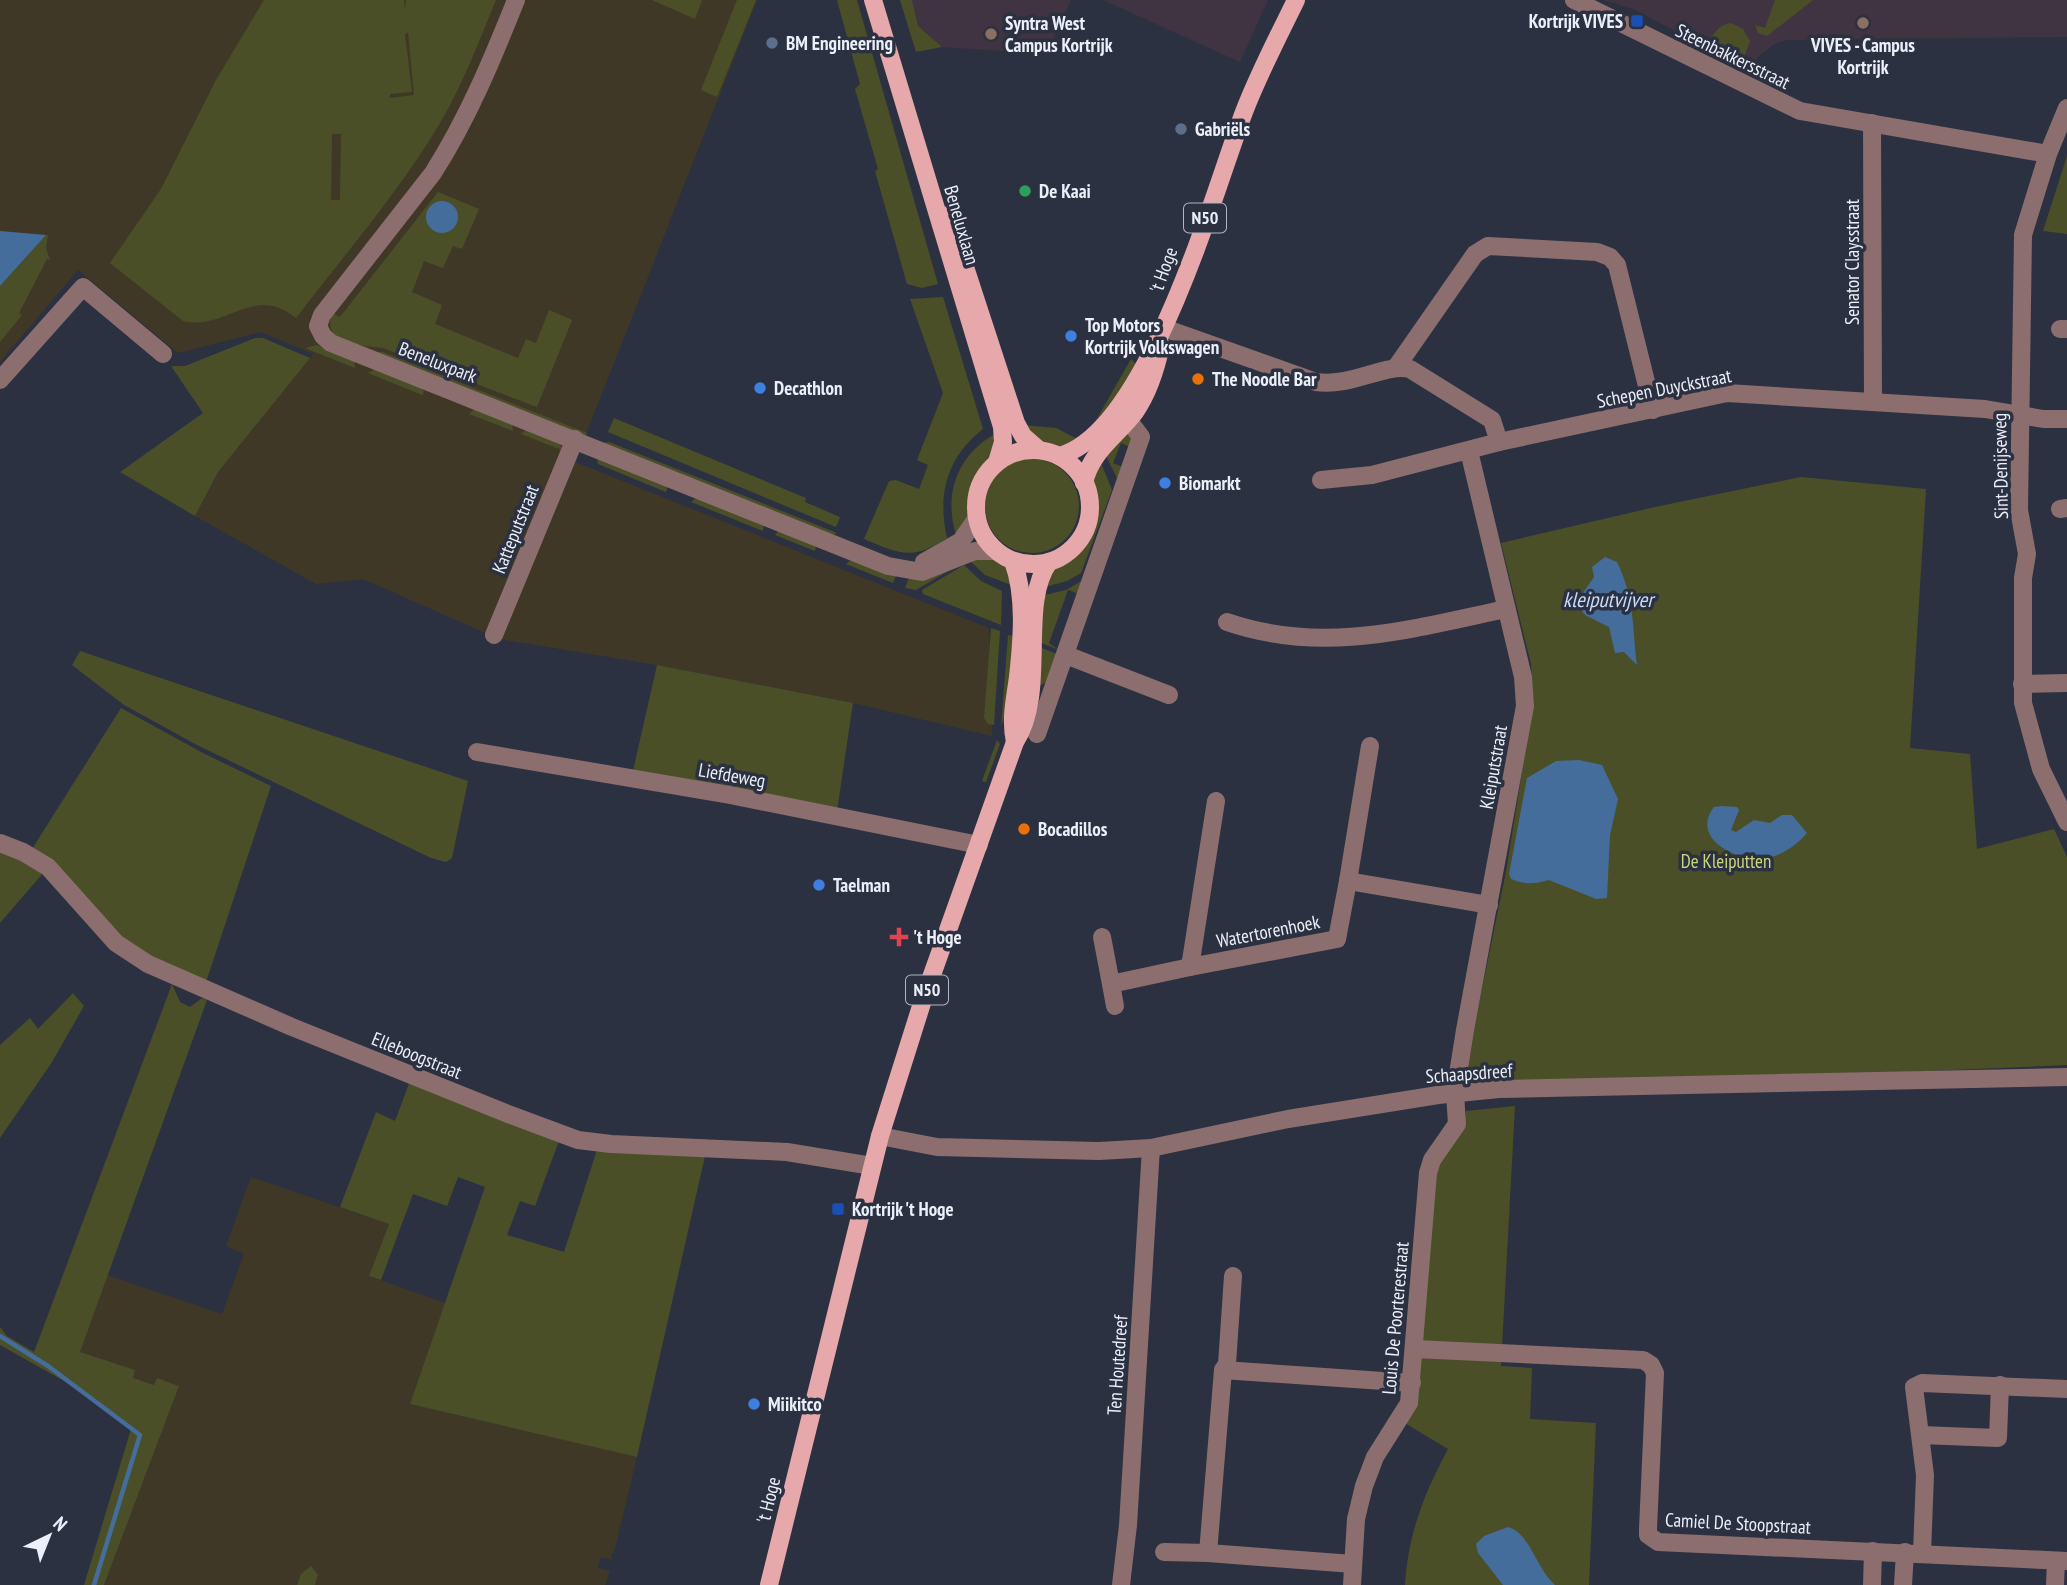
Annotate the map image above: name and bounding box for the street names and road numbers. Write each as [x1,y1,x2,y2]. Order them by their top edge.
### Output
street label: Steenbakkersstraat [1672,18,1795,94]
street label: Beneluxlaan [939,183,985,267]
street label: Senator Claysstraat [1840,198,1864,325]
road number: N50 [1184,204,1226,232]
street label: 't Hoge [1144,244,1182,296]
street label: Beneluxpark [395,336,481,388]
street label: Schepen Duyckstraat [1595,363,1734,413]
street label: Sint-Denijseweg [1987,413,2013,519]
street label: Katteputstraat [486,480,544,577]
street label: Kleiputstraat [1474,722,1512,811]
street label: Liefdeweg [697,757,767,793]
street label: Watertorenhoek [1214,909,1322,953]
road number: N50 [906,975,948,1004]
street label: Elleboogstraat [368,1026,466,1084]
street label: Schaapsdreef [1425,1058,1514,1088]
street label: Louis De Poorterestraat [1376,1240,1414,1395]
street label: Ten Houtedreef [1102,1313,1133,1416]
street label: 't Hoge [751,1474,785,1526]
street label: Camiel De Stoopstraat [1665,1507,1812,1539]

